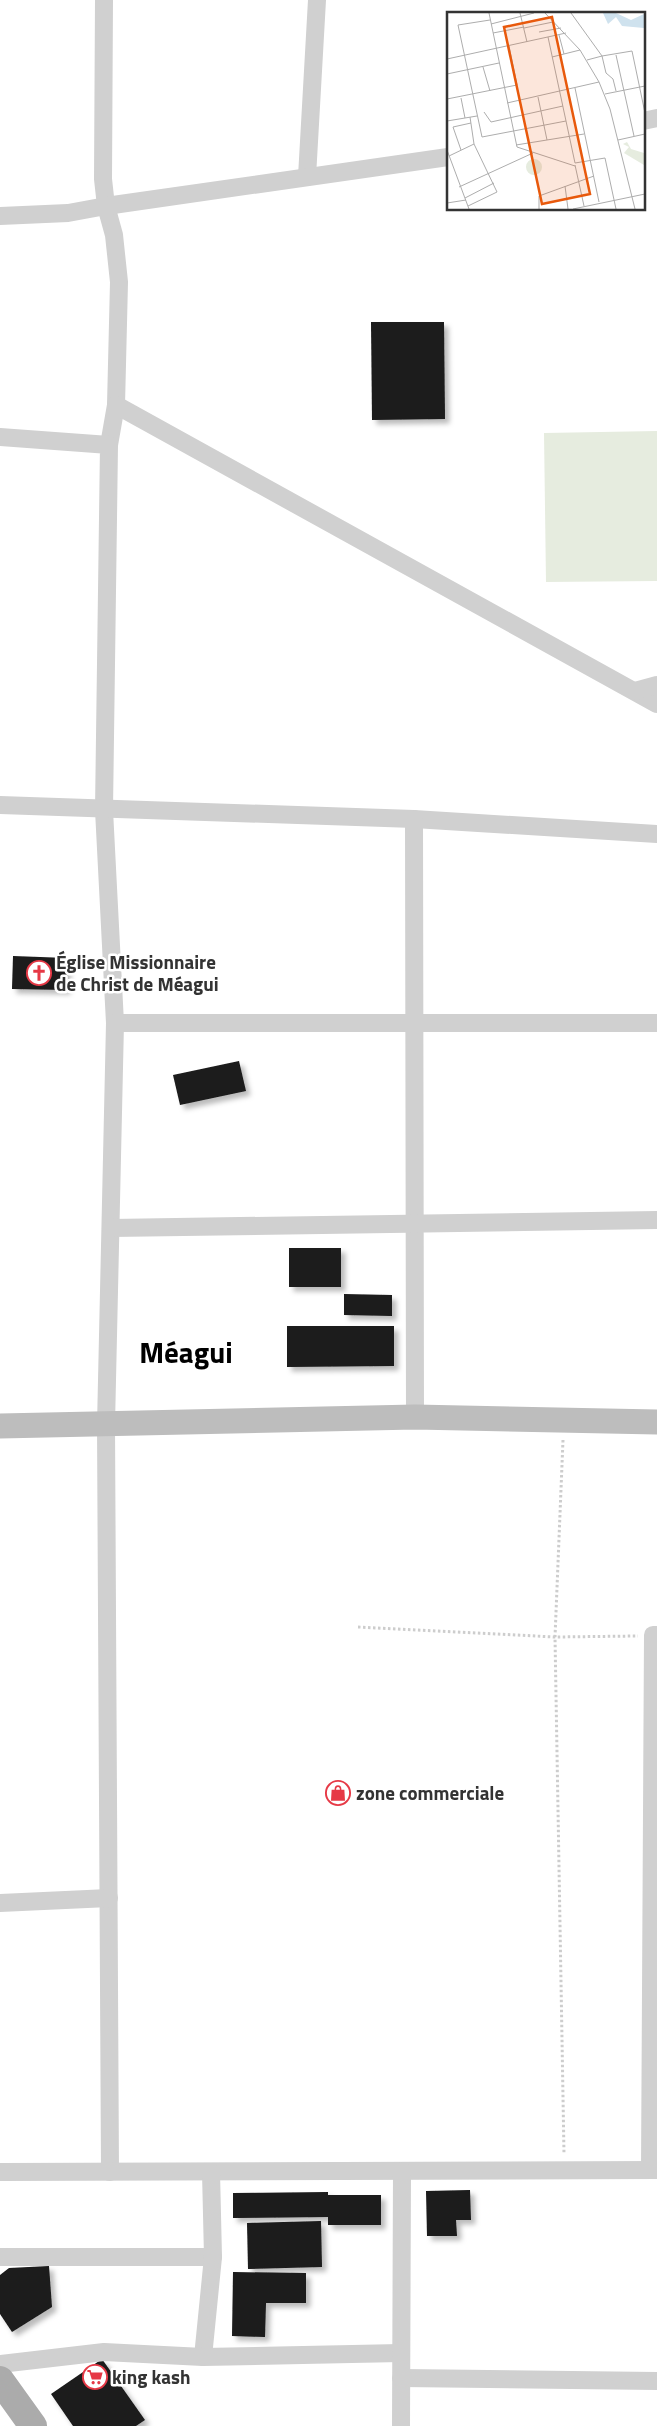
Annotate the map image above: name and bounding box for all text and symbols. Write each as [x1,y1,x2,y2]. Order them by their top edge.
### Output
inset map [447,12,644,210]
place label: Église Missionnaire de Christ de Méagui [56,947,219,998]
church icon: Église Missionnaire de Christ de Méagui [26,960,52,986]
district label: Méagui [139,1330,233,1374]
place label: zone commerciale [356,1778,504,1807]
shop icon: zone commerciale [325,1780,351,1806]
place label: king kash [112,2362,191,2391]
supermarket icon: king kash [82,2364,108,2390]

